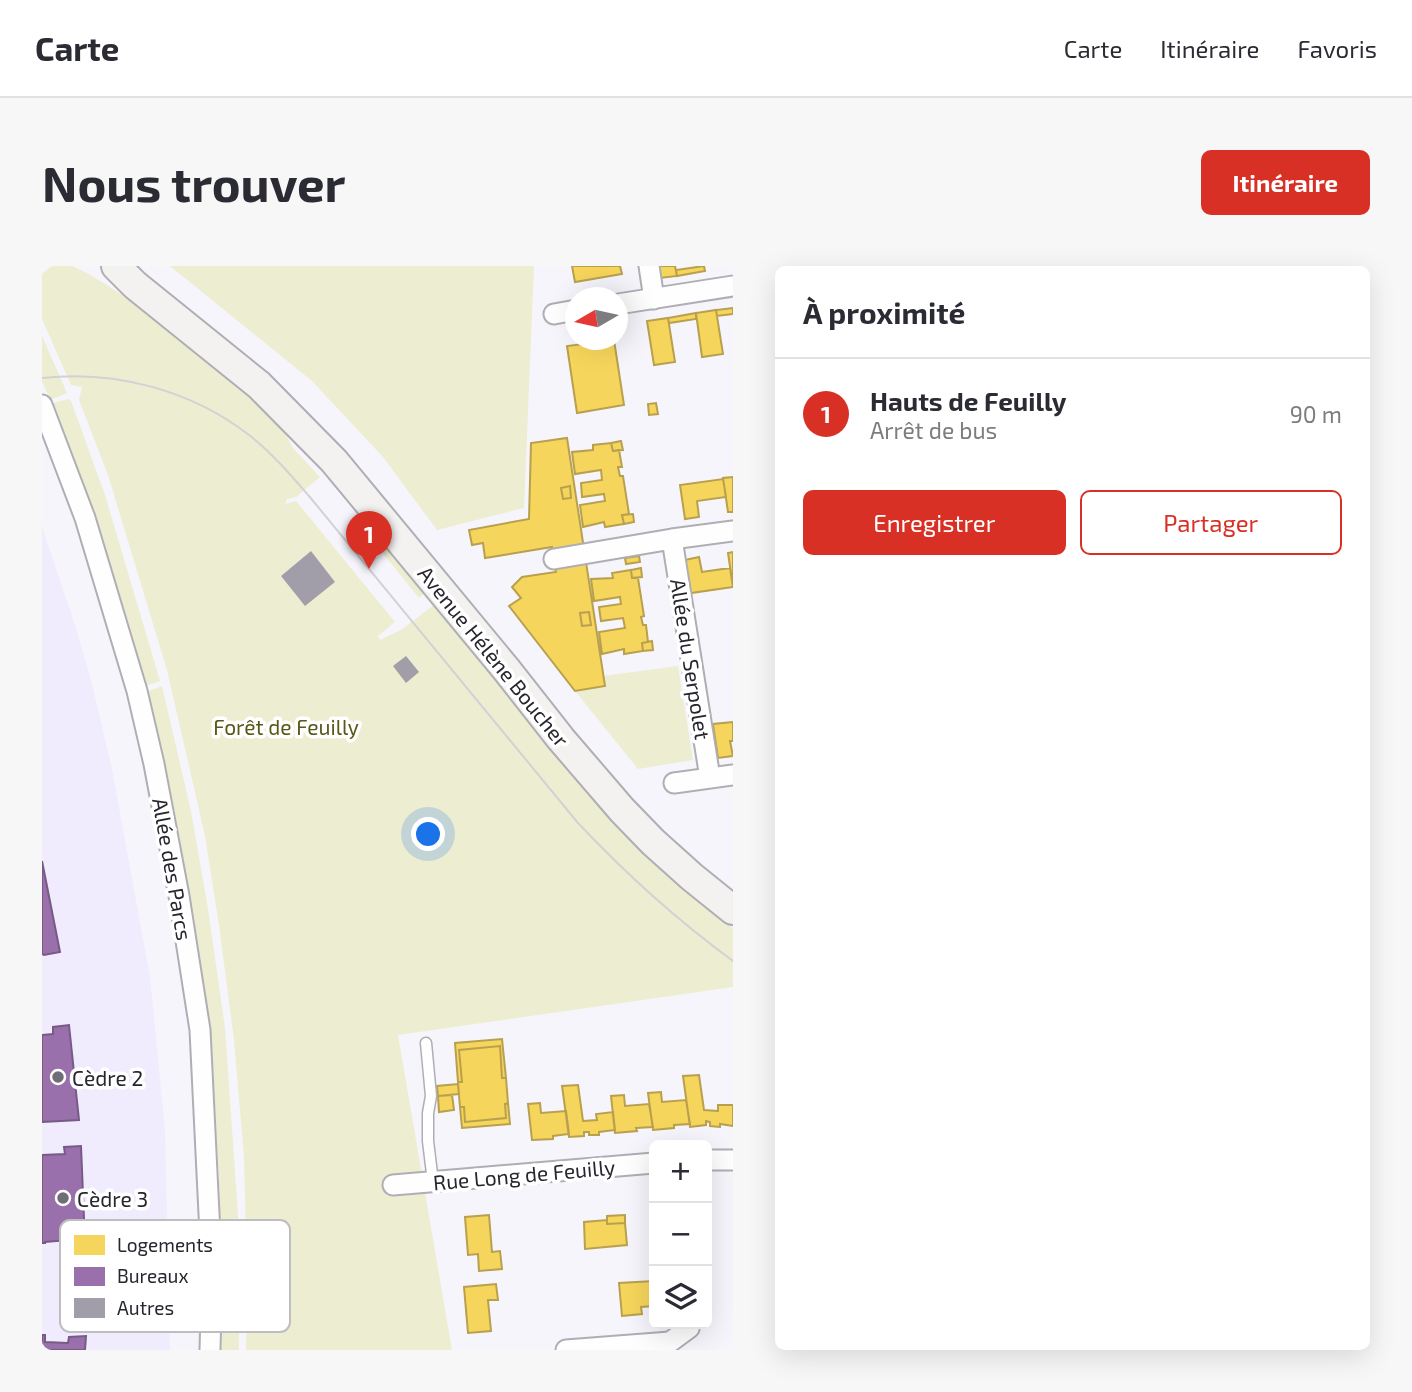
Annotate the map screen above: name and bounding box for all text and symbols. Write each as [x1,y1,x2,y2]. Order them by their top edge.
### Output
text: Carte [35,28,119,68]
text: Carte [1064,34,1122,63]
text: Itinéraire [1160,34,1259,63]
text: Favoris [1297,34,1377,63]
button: Itinéraire [1201,150,1370,215]
text: Nous trouver [42,153,346,212]
north arrow [565,287,628,350]
text: À proximité [803,294,965,330]
text: Hauts de Feuilly [870,385,1067,416]
text: 1 [821,400,831,428]
text: 90 m [1290,400,1342,428]
text: Arrêt de bus [870,416,997,444]
button: Enregistrer [803,490,1066,555]
button: Partager [1080,490,1342,555]
pin: 1 [346,511,392,569]
street label: Avenue Hélène Boucher [413,561,575,752]
street label: Allée du Serpolet [666,577,716,741]
park label: Forêt de Feuilly [213,714,359,739]
street label: Allée des Parcs [148,796,198,942]
your location [411,817,445,851]
place label: Cèdre 2 [72,1065,143,1090]
marker: Cèdre 2 [50,1069,66,1085]
map controls [649,1140,712,1329]
button: + [649,1140,712,1203]
street label: Rue Long de Feuilly [432,1154,616,1194]
place label: Cèdre 3 [77,1186,148,1211]
marker: Cèdre 3 [55,1190,71,1206]
button: − [649,1203,712,1266]
legend [60,1220,290,1332]
text: Logements [117,1233,213,1256]
text: Bureaux [117,1264,188,1287]
button: layers [649,1266,712,1329]
text: Autres [117,1296,174,1319]

